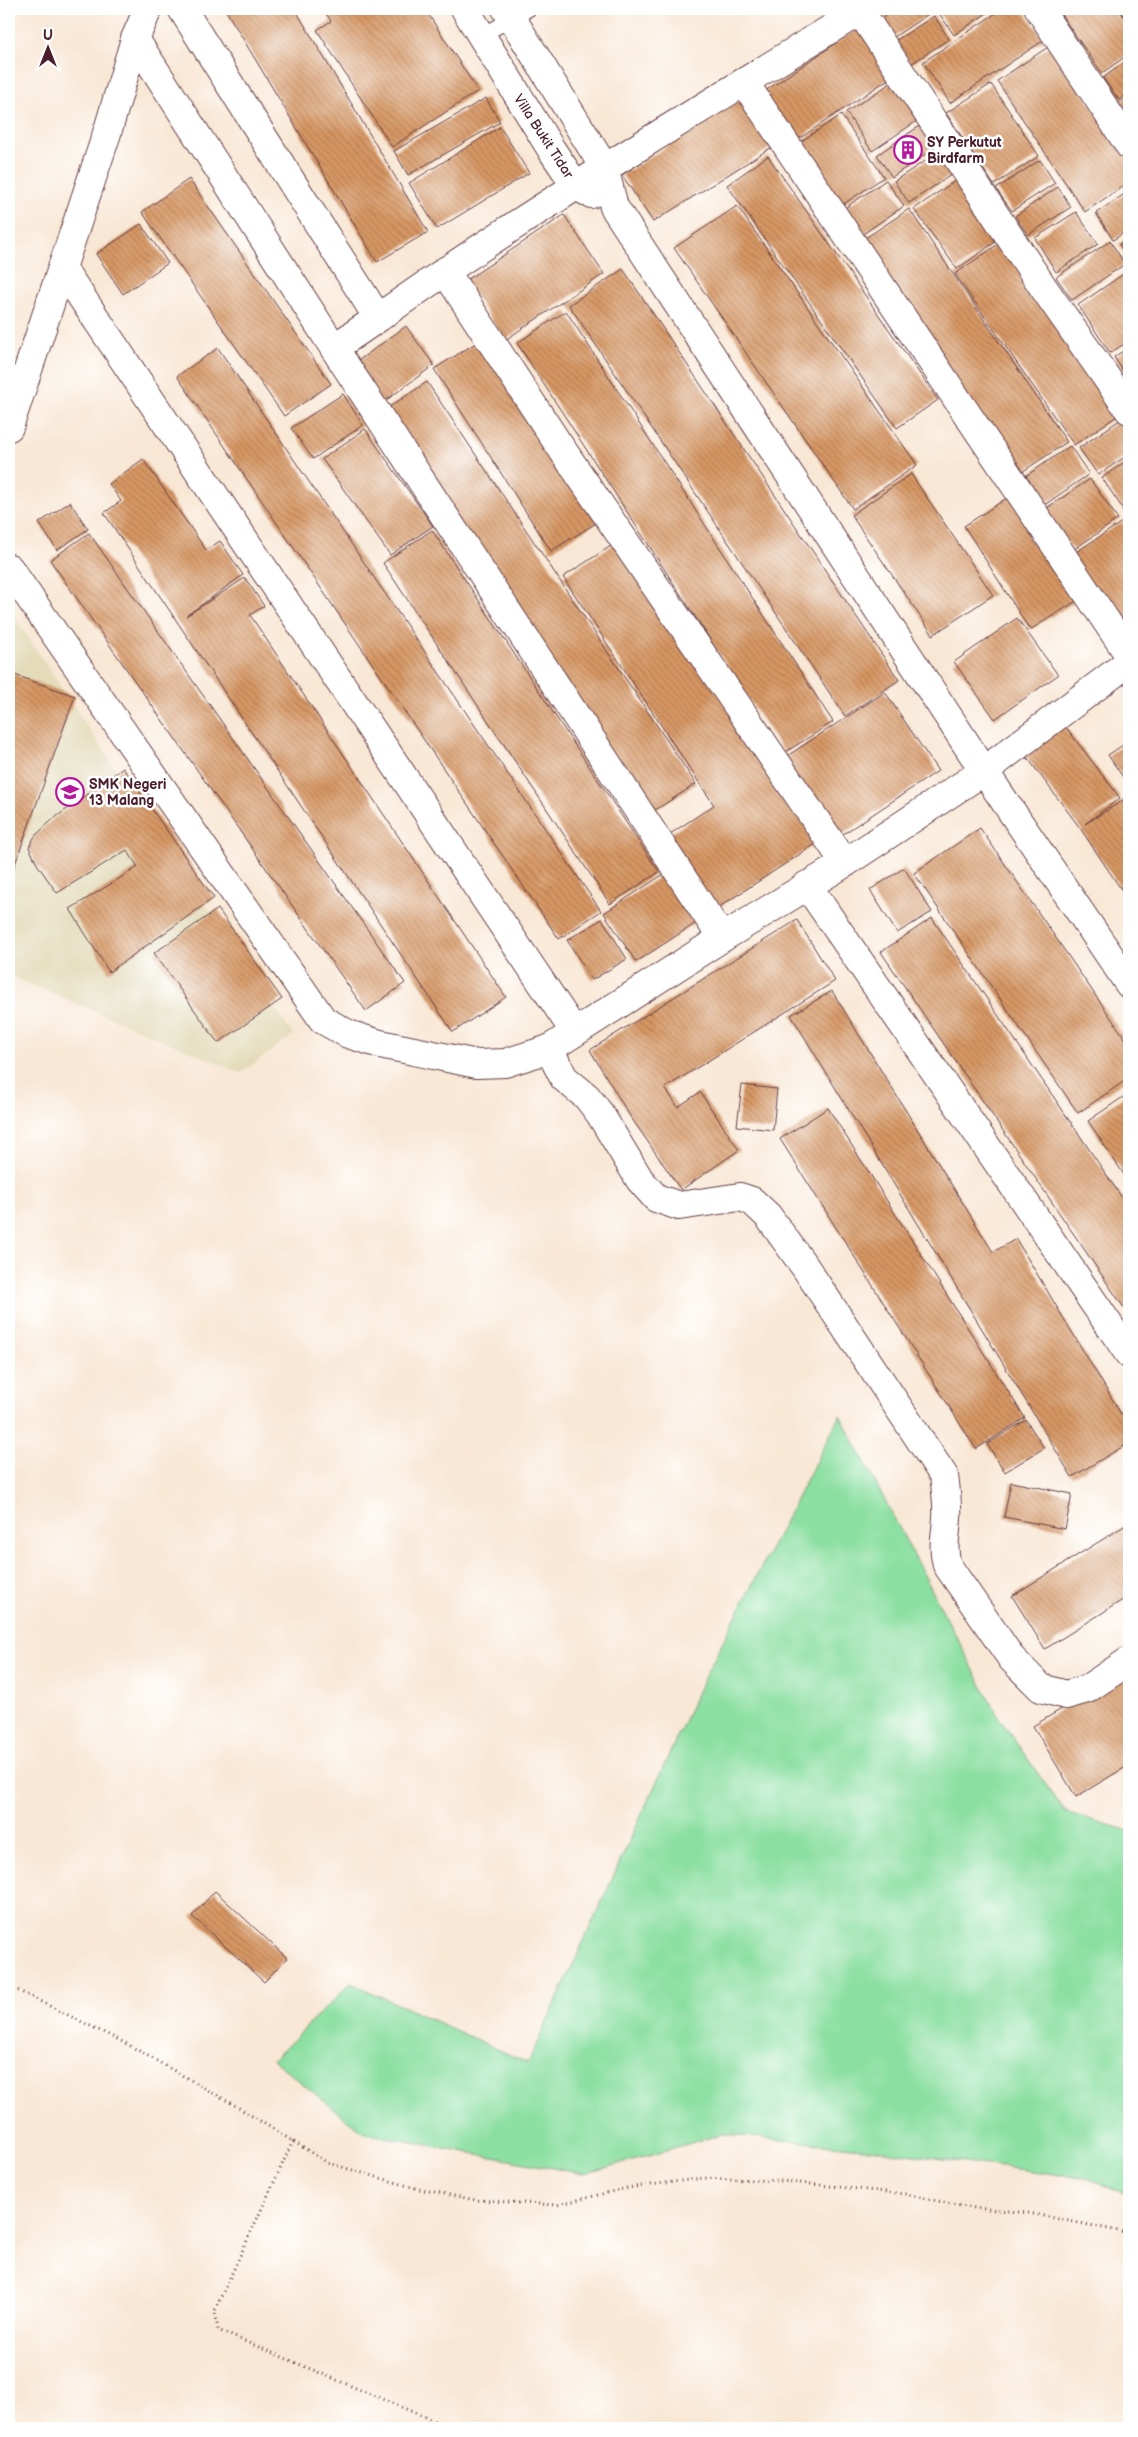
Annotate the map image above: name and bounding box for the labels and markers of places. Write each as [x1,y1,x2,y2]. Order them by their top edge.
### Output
place label: SY Perkutut Birdfarm [927,134,1002,167]
building icon: SY Perkutut Birdfarm [893,135,923,165]
place label: SMK Negeri 13 Malang [89,776,166,809]
school or university icon: SMK Negeri 13 Malang [55,777,85,807]

